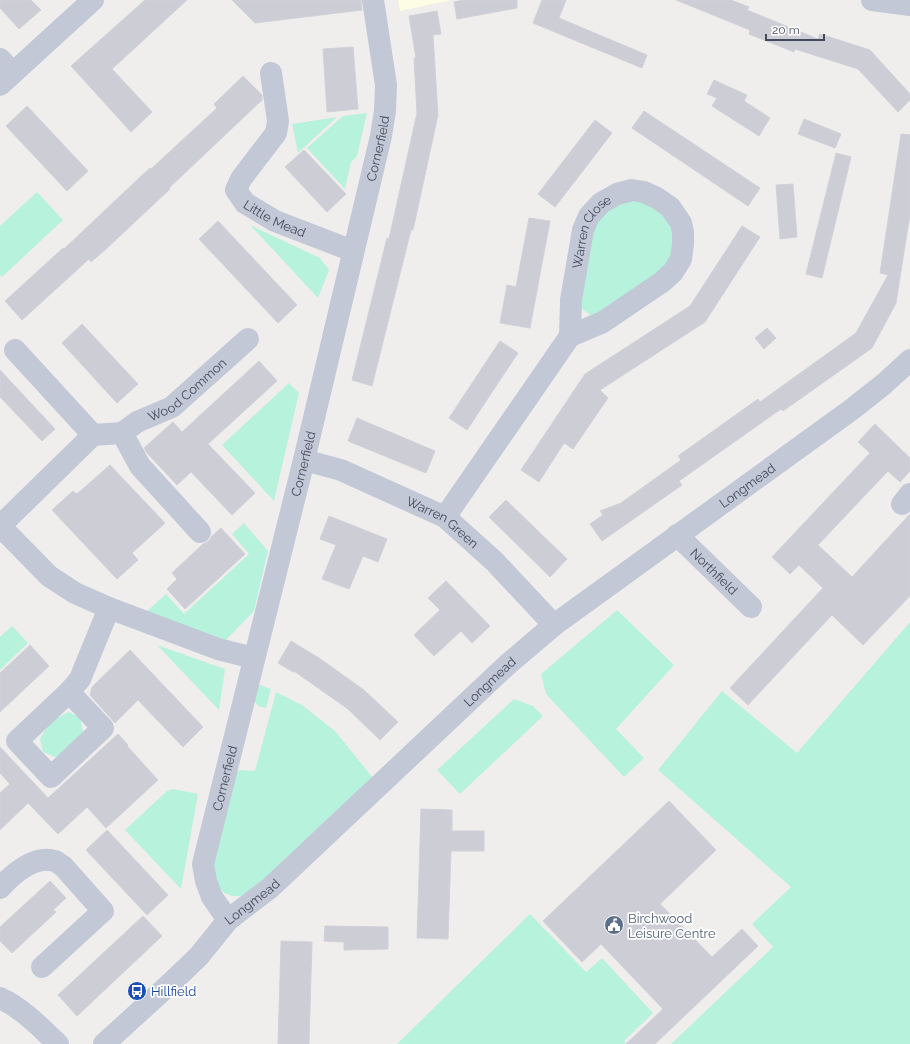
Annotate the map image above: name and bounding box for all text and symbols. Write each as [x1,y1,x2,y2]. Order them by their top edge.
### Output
scale bar [766,16,824,42]
text: 20 m [772,23,800,37]
street label: Cornerfield [363,115,392,183]
street label: Warren Close [570,192,614,270]
street label: Little Mead [241,197,308,240]
street label: Wood Common [146,355,229,424]
street label: Cornerfield [288,430,319,498]
street label: Longmead [716,460,778,511]
street label: Warren Green [404,494,481,551]
street label: Northfield [687,545,741,598]
street label: Longmead [461,654,519,710]
street label: Cornerfield [210,744,240,812]
street label: Longmead [222,876,283,928]
place label: Birchwood Leisure Centre [628,911,716,941]
public building icon: Birchwood Leisure Centre [603,914,625,936]
bus stop icon: Hillfield [126,980,148,1002]
place label: Hillfield [151,984,196,999]

